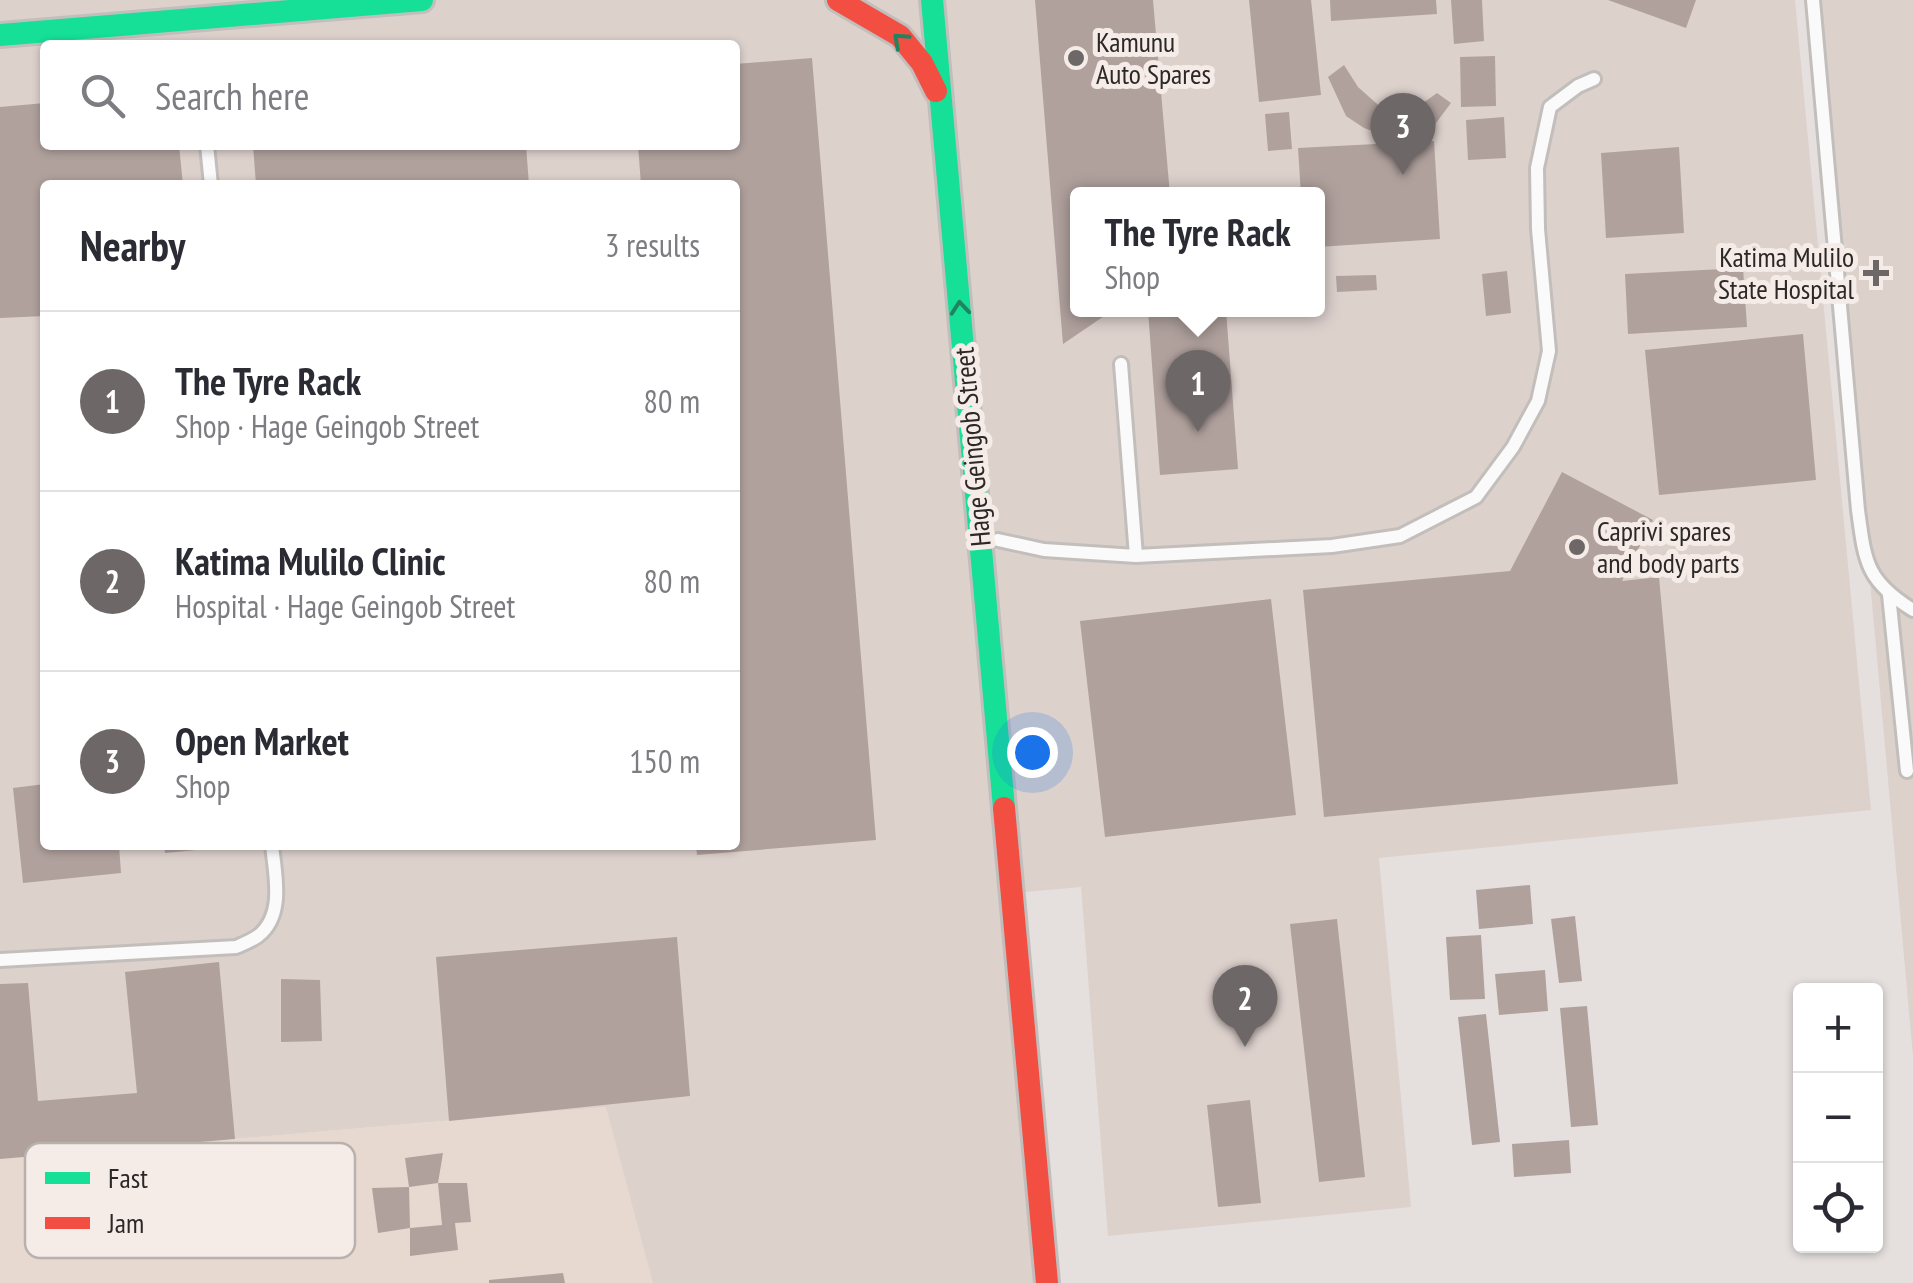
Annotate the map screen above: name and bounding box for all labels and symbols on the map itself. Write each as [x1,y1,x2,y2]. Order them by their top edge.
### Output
place label: Kamunu Auto Spares [1096,23,1211,92]
one-way arrow [893,34,912,52]
marker: Kamunu Auto Spares [1065,47,1087,69]
pin: 3 [1370,92,1436,175]
place label: Katima Mulilo State Hospital [1718,238,1854,307]
marker: Katima Mulilo State Hospital [1863,260,1889,286]
one-way arrow [950,300,971,316]
street label: Hage Geingob Street [944,346,999,548]
pin: 1 [1166,350,1230,432]
place label: Caprivi spares and body parts [1597,512,1739,581]
marker: Caprivi spares and body parts [1566,536,1588,558]
your location [1007,727,1058,778]
pin: 2 [1212,964,1278,1047]
legend [25,1143,355,1258]
text: Fast [108,1159,148,1196]
text: Jam [107,1204,144,1241]

